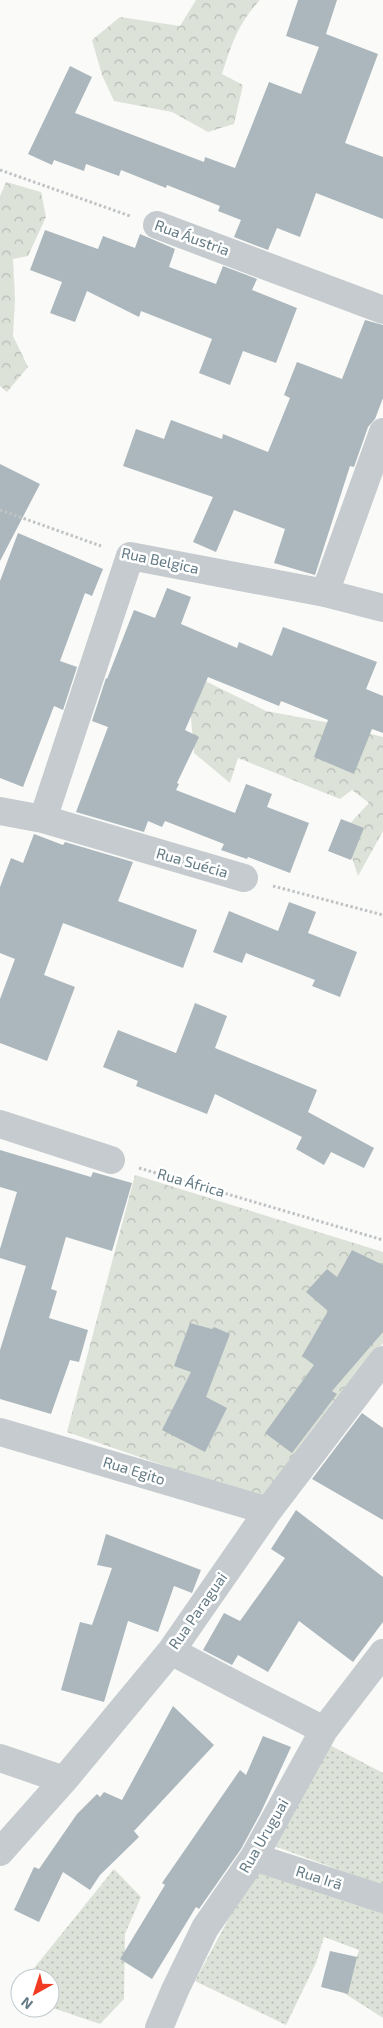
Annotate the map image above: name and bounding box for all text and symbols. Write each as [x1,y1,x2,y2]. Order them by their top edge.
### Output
street label: Rua Áustria [153,215,232,259]
street label: Rua Belgica [120,543,201,577]
street label: Rua Suécia [154,843,230,881]
street label: Rua África [155,1164,227,1200]
street label: Rua Egito [101,1452,168,1488]
street label: Rua Paraguai [164,1569,230,1652]
street label: Rua Uruguai [235,1795,292,1876]
street label: Rua Irã [294,1861,345,1893]
north arrow [10,1968,60,2018]
text: N [17,1994,36,2013]

